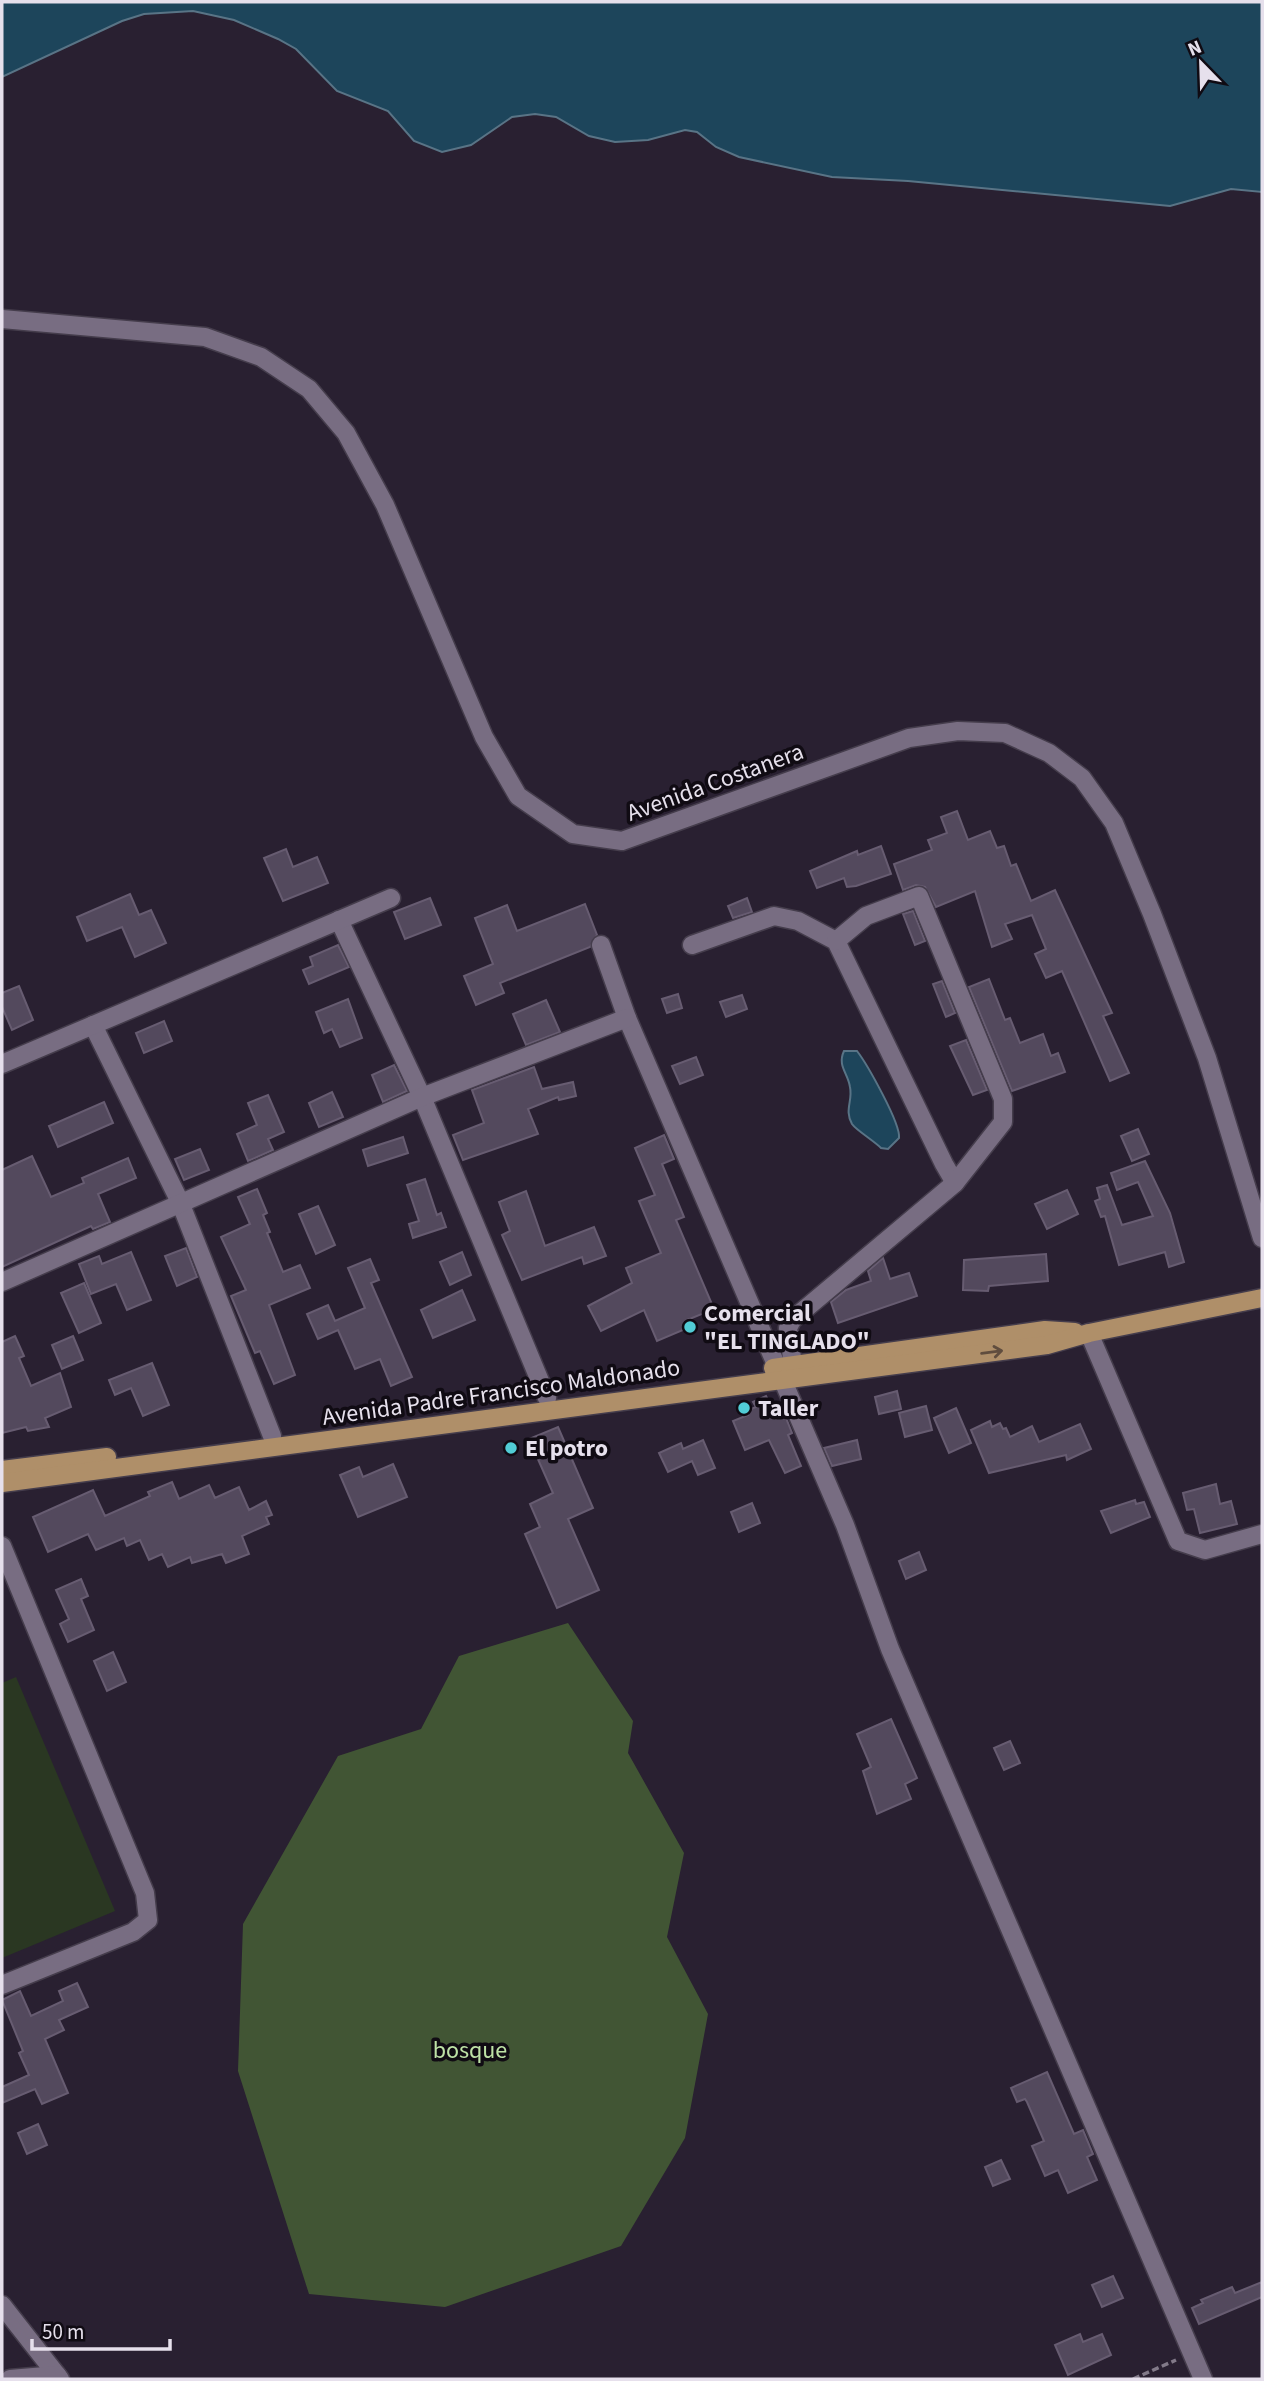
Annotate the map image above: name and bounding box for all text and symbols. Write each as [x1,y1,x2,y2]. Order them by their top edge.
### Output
north arrow [1166,28,1236,98]
text: N [1184,34,1206,64]
street label: Avenida Costanera [622,734,809,831]
place label: Comercial "EL TINGLADO" [704,1296,870,1359]
marker: Comercial "EL TINGLADO" [682,1319,698,1335]
one-way arrow [981,1345,1003,1358]
street label: Avenida Padre Francisco Maldonado [320,1350,682,1435]
place label: Taller [758,1391,819,1426]
marker: Taller [736,1400,752,1416]
place label: El potro [525,1431,608,1466]
marker: El potro [503,1440,519,1456]
park label: bosque [433,2033,507,2068]
scale bar [32,2308,170,2352]
text: 50 m [42,2317,84,2347]

